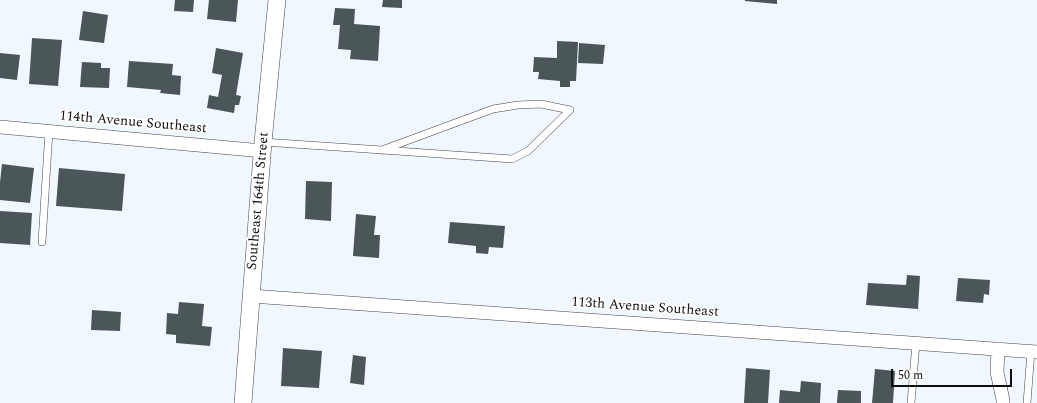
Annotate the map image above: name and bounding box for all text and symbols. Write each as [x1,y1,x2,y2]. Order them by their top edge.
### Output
street label: 114th Avenue Southeast [58,108,208,138]
street label: Southeast 164th Street [245,131,273,271]
street label: 113th Avenue Southeast [571,294,719,322]
scale bar [893,361,1014,387]
text: 50 m [898,366,923,385]

